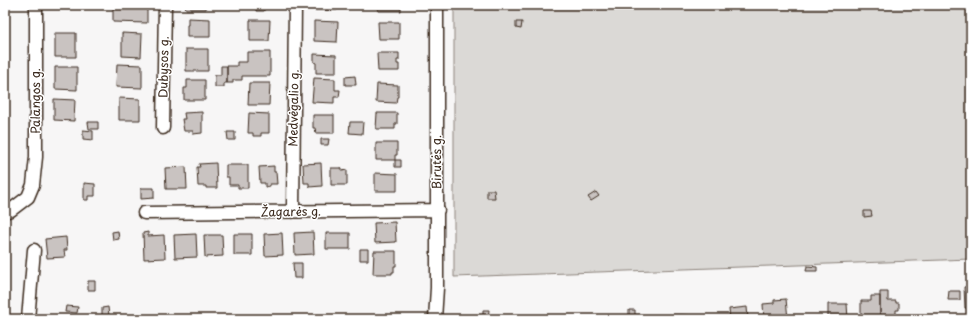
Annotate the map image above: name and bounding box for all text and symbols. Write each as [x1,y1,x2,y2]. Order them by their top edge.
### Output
street label: Dubysos g. [153,36,173,98]
street label: Palangos g. [26,68,44,134]
street label: Medvėgalio g. [283,69,303,147]
street label: Birutės g. [427,135,445,189]
street label: Žagarės g. [261,201,321,221]

